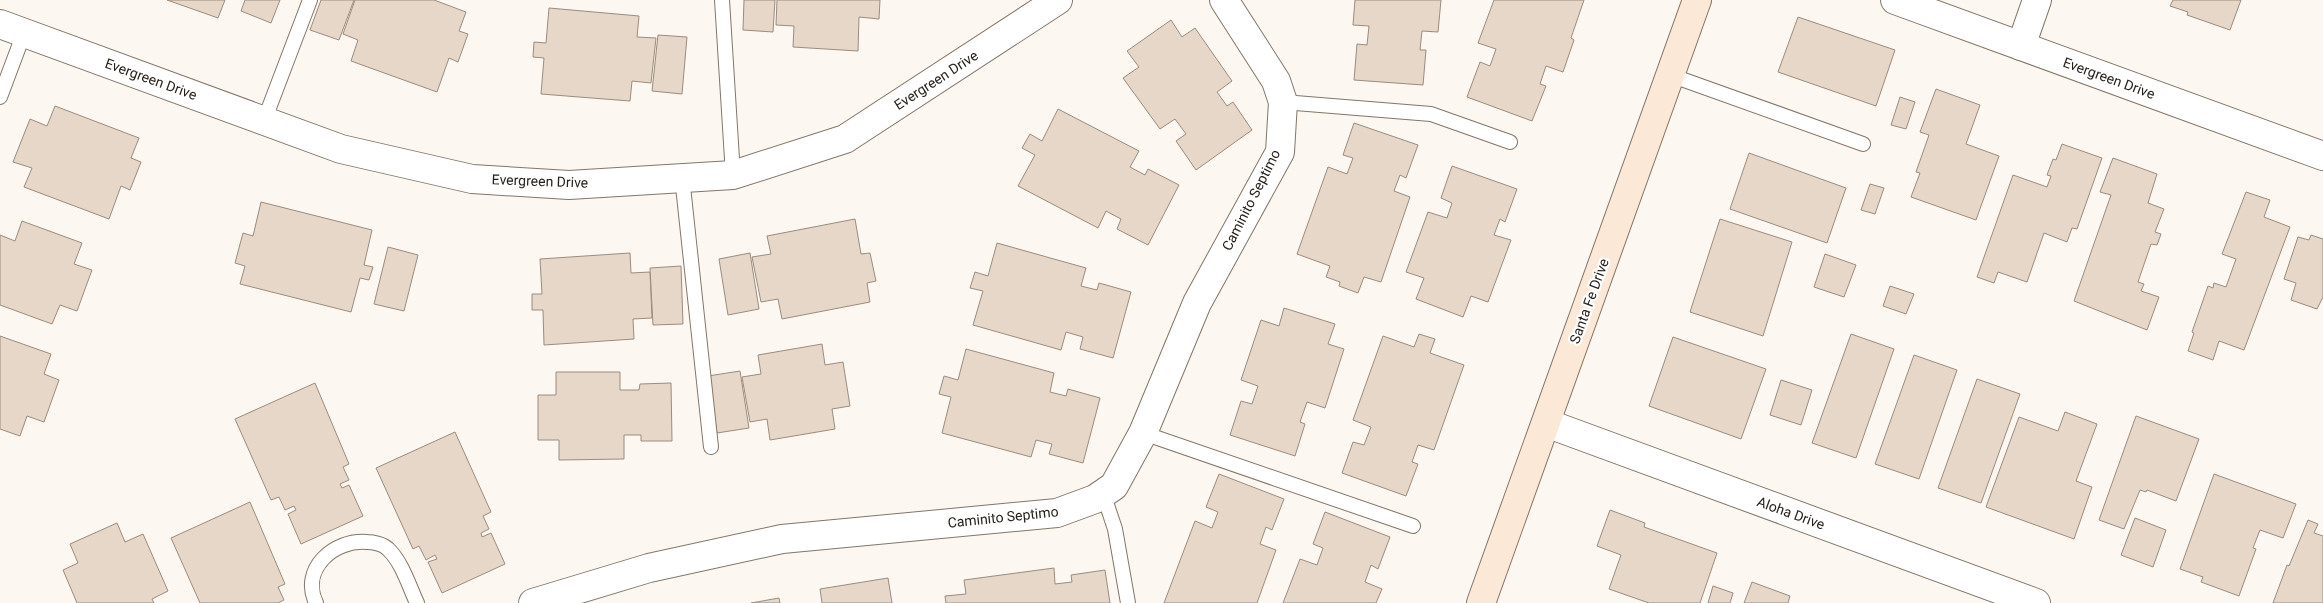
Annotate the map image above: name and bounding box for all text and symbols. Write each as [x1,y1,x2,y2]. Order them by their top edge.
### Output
street label: Evergreen Drive [891,47,981,113]
street label: Evergreen Drive [2061,54,2157,102]
street label: Evergreen Drive [103,55,199,103]
street label: Caminito Septimo [1219,147,1283,253]
street label: Evergreen Drive [492,171,588,191]
street label: Santa Fe Drive [1566,256,1612,346]
street label: Aloha Drive [1755,493,1827,533]
street label: Caminito Septimo [947,503,1059,531]

